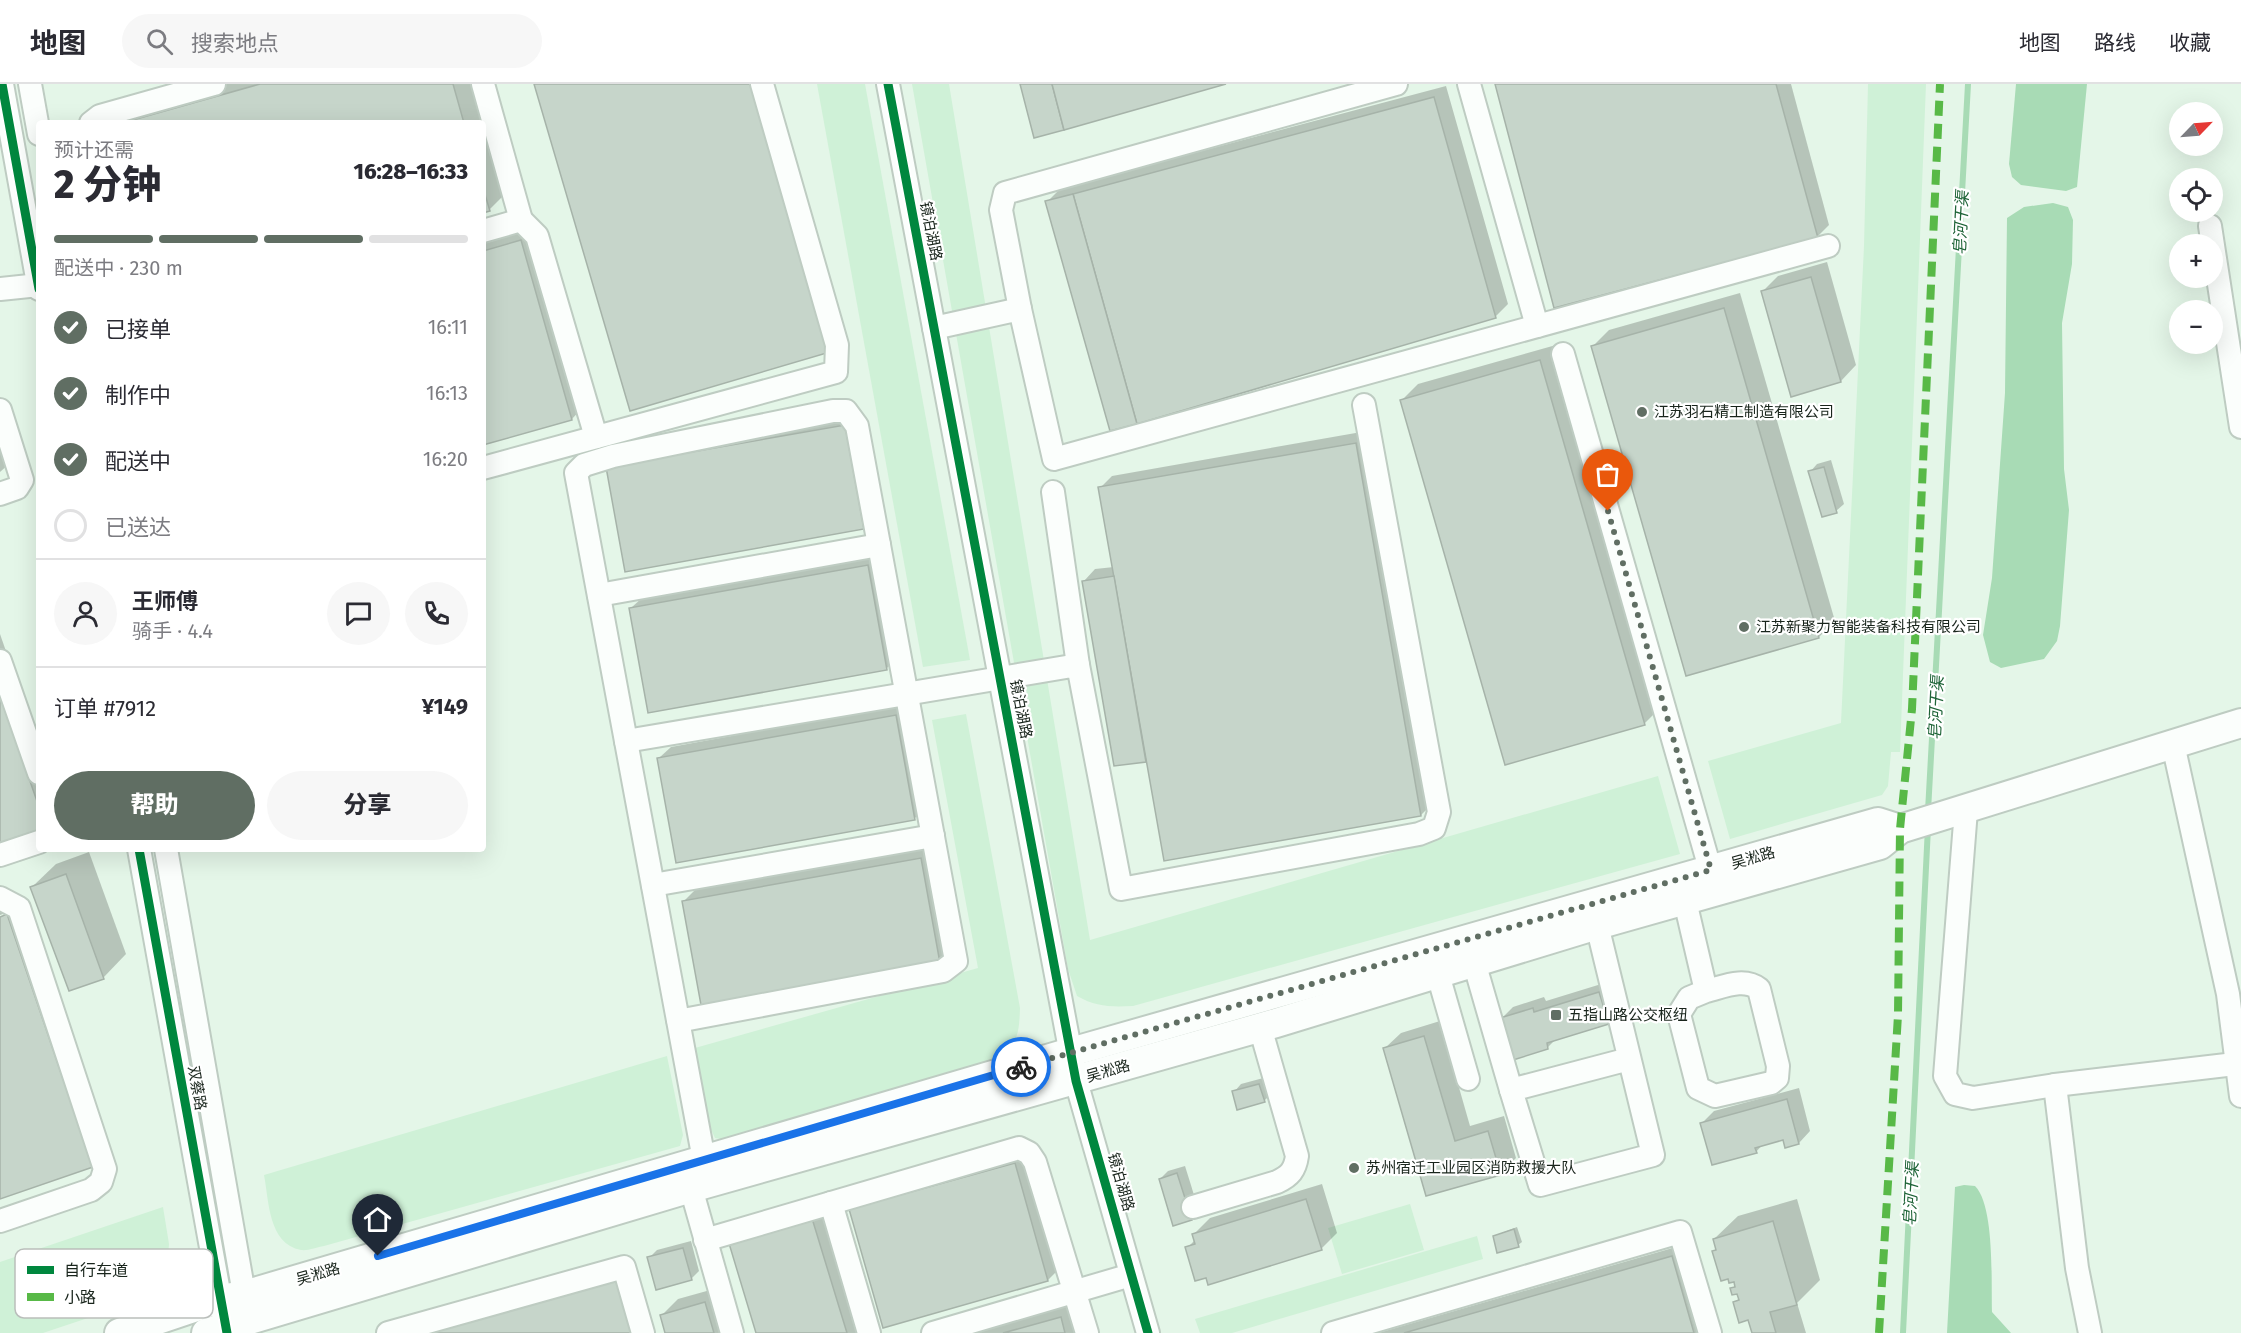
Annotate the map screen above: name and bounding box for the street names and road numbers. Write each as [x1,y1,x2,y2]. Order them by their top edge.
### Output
street label: 镜泊湖路 [916,200,946,262]
street label: 镜泊湖路 [1006,678,1036,740]
street label: 吴淞路 [1729,843,1777,873]
street label: 吴淞路 [1084,1056,1132,1086]
street label: 双蔡路 [184,1064,210,1112]
street label: 镜泊湖路 [1104,1151,1138,1213]
street label: 吴淞路 [294,1259,342,1289]

